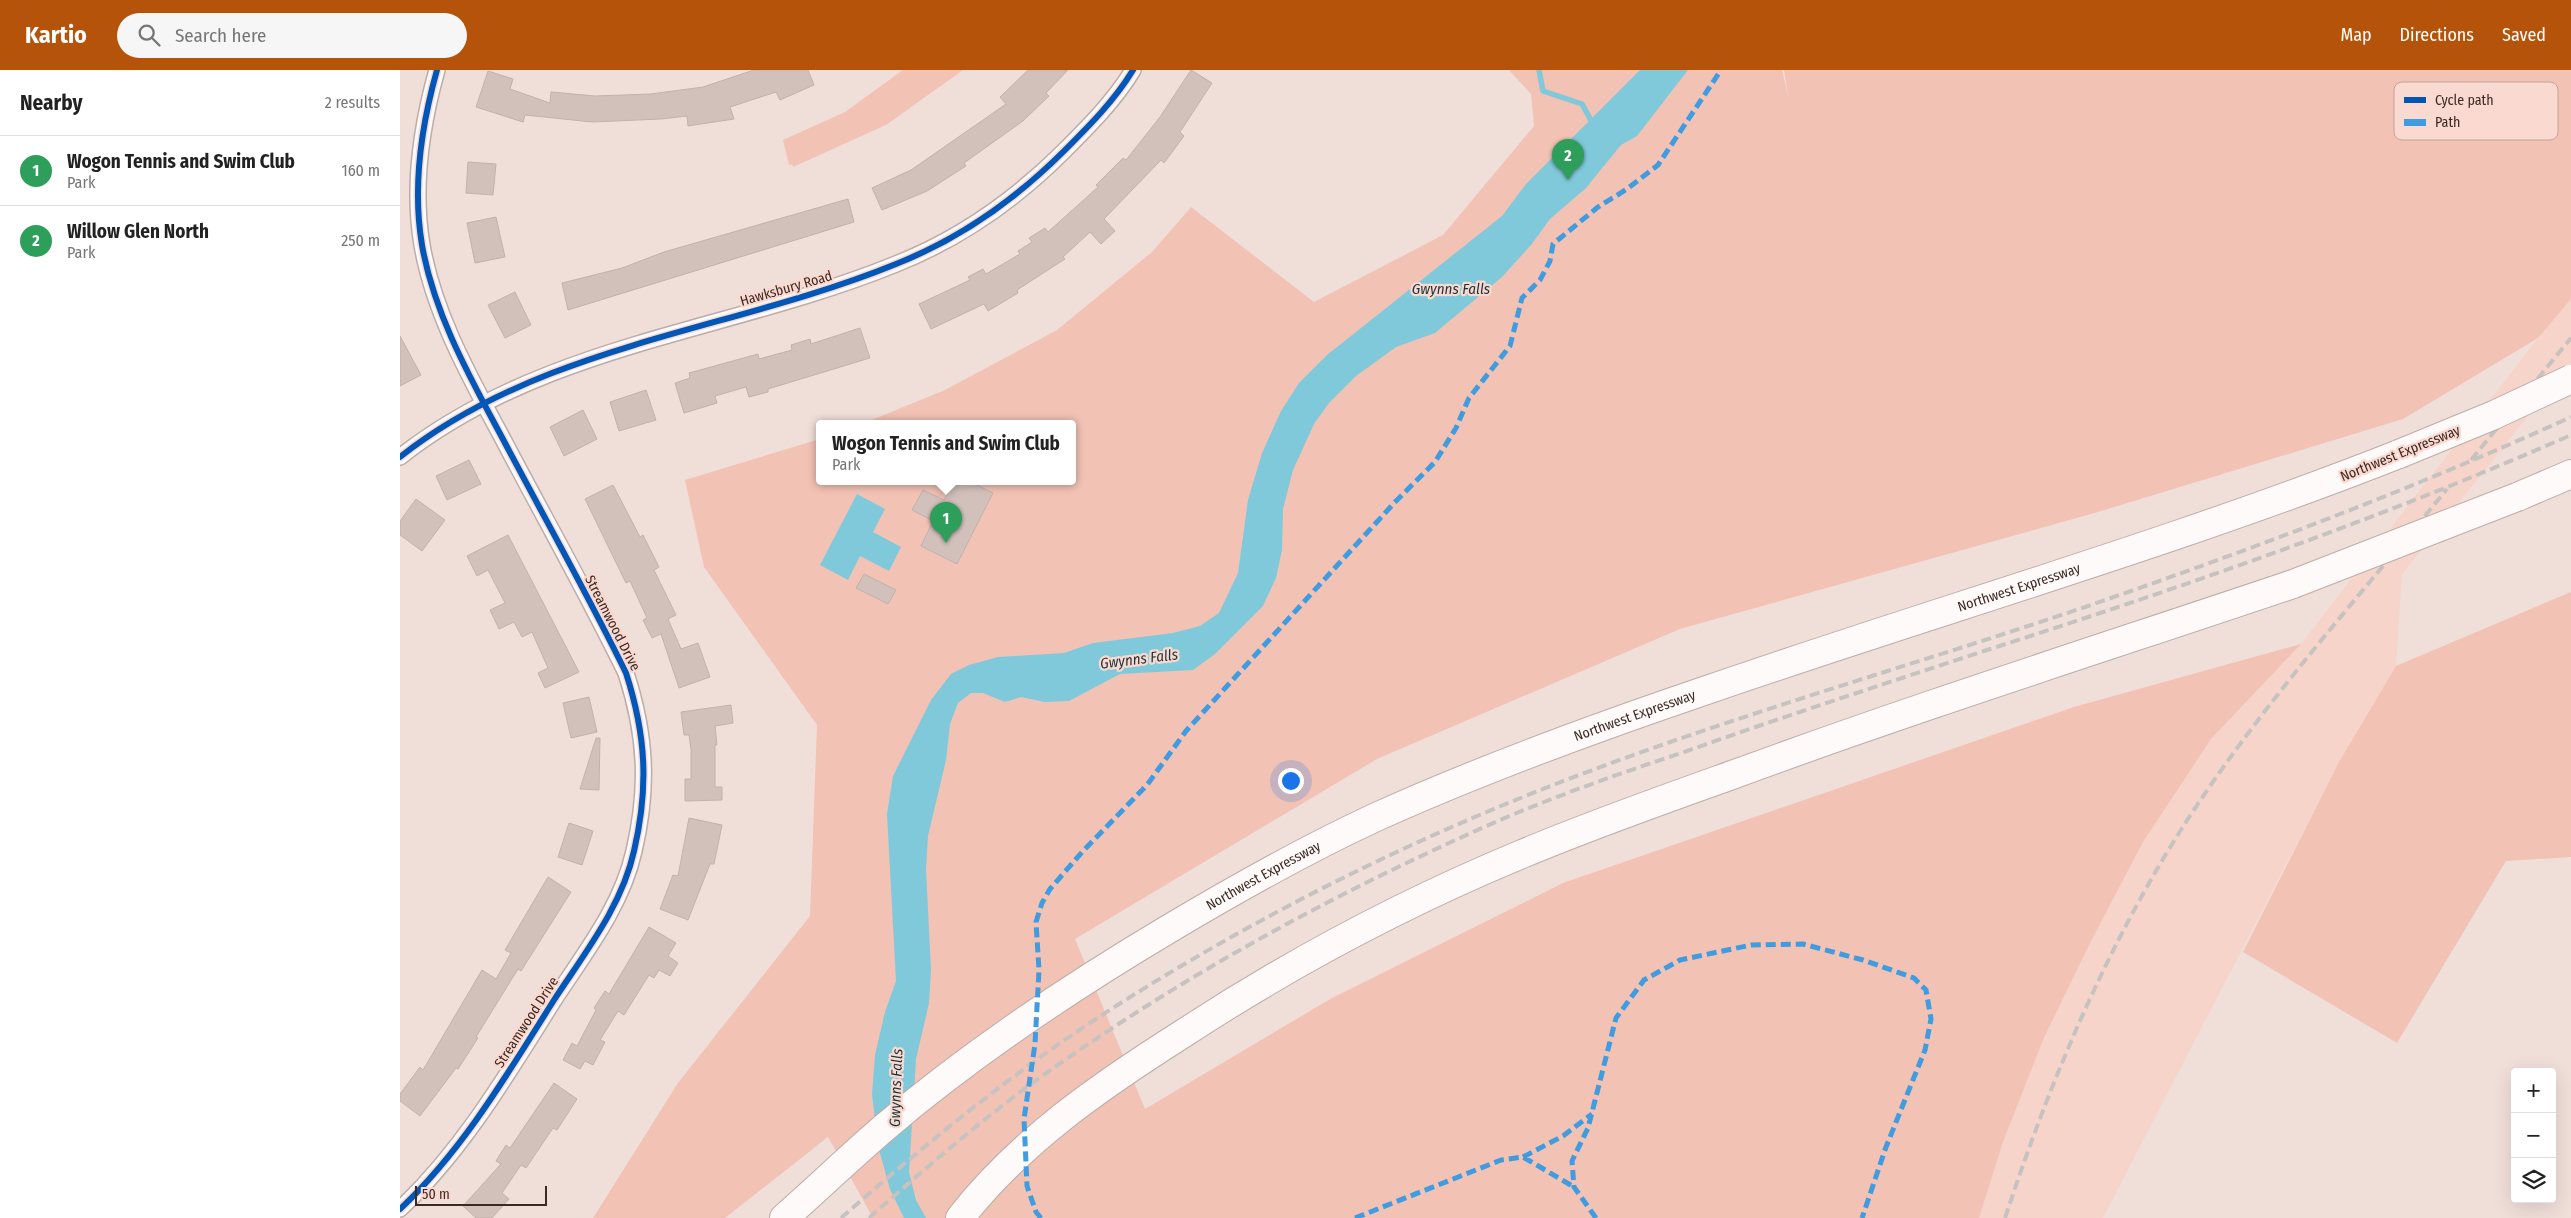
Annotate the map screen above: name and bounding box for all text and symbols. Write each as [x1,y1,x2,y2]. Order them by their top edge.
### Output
search box [117,13,467,58]
text: Kartio [25,21,87,49]
icon: search [135,21,163,49]
text: Search here [175,24,266,47]
text: Map [2340,24,2372,46]
text: Directions [2400,24,2474,46]
text: Saved [2502,24,2546,46]
legend [2394,82,2558,140]
text: Nearby [20,90,82,116]
text: Cycle path [2435,92,2494,109]
text: 2 results [325,93,380,112]
text: Path [2435,114,2460,131]
pin: 2 [1552,139,1584,180]
text: Wogon Tennis and Swim Club [67,150,295,173]
text: 1 [33,161,39,180]
text: 160 m [341,161,380,180]
text: Park [67,173,95,192]
text: Willow Glen North [67,220,209,243]
text: 2 [32,231,40,250]
text: 250 m [341,231,380,250]
text: Park [67,243,95,262]
street label: Hawksbury Road [738,267,834,310]
water label: Gwynns Falls [1412,280,1491,298]
popup [816,420,1076,485]
street label: Northwest Expressway [2338,421,2463,485]
text: Wogon Tennis and Swim Club [832,432,1060,455]
text: Park [832,455,861,474]
pin: 1 [930,502,962,543]
street label: Northwest Expressway [1955,560,2083,616]
street label: Streamwood Drive [581,573,644,674]
water label: Gwynns Falls [1099,645,1180,673]
street label: Northwest Expressway [1572,686,1699,745]
your location [1278,768,1304,794]
street label: Northwest Expressway [1203,837,1324,914]
street label: Streamwood Drive [491,974,562,1071]
water label: Gwynns Falls [886,1048,906,1127]
map controls [2511,1068,2556,1203]
button: + [2511,1068,2556,1113]
button: − [2511,1113,2556,1158]
button: layers [2511,1158,2556,1203]
scale bar [415,1183,548,1206]
text: 50 m [422,1186,450,1203]

